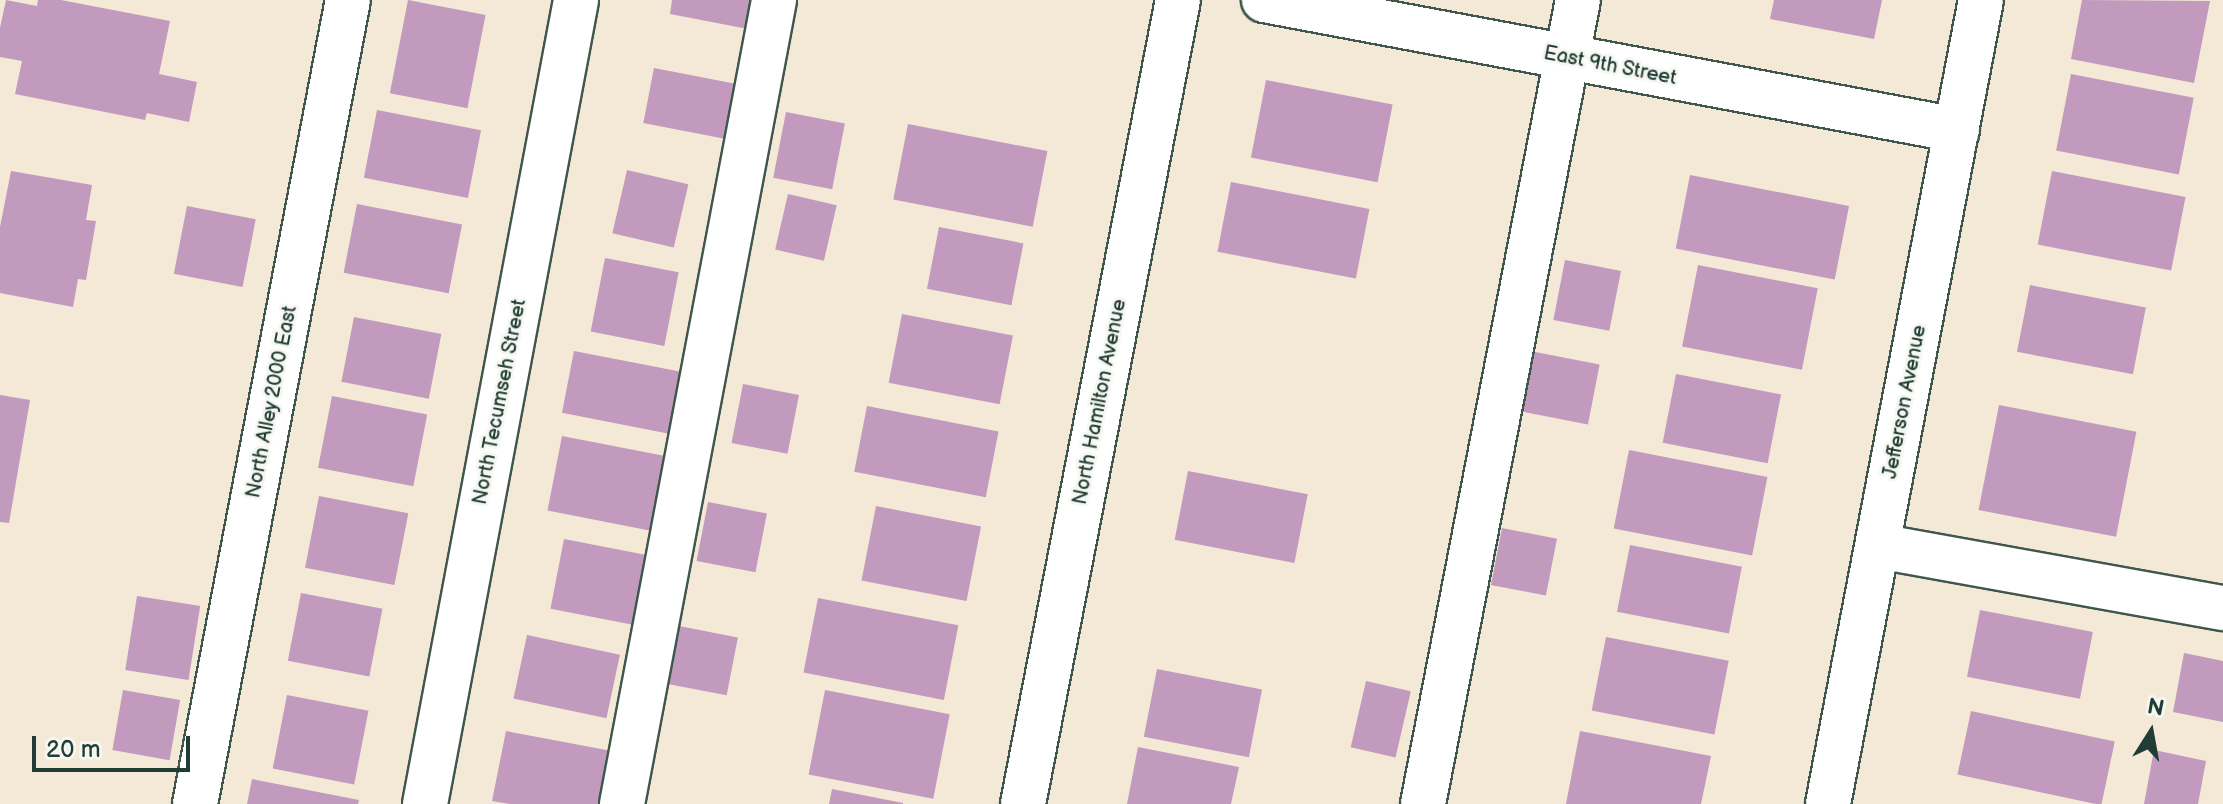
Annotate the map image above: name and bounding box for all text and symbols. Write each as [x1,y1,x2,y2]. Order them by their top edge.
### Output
street label: East 9th Street [1541,41,1679,91]
street label: North Tecumseh Street [468,297,532,507]
street label: North Hamilton Avenue [1068,297,1132,507]
street label: North Alley 2000 East [241,303,303,501]
street label: Jefferson Avenue [1878,323,1932,481]
north arrow [2111,692,2191,772]
text: N [2145,693,2166,723]
scale bar [36,720,194,770]
text: 20 m [46,735,101,764]

